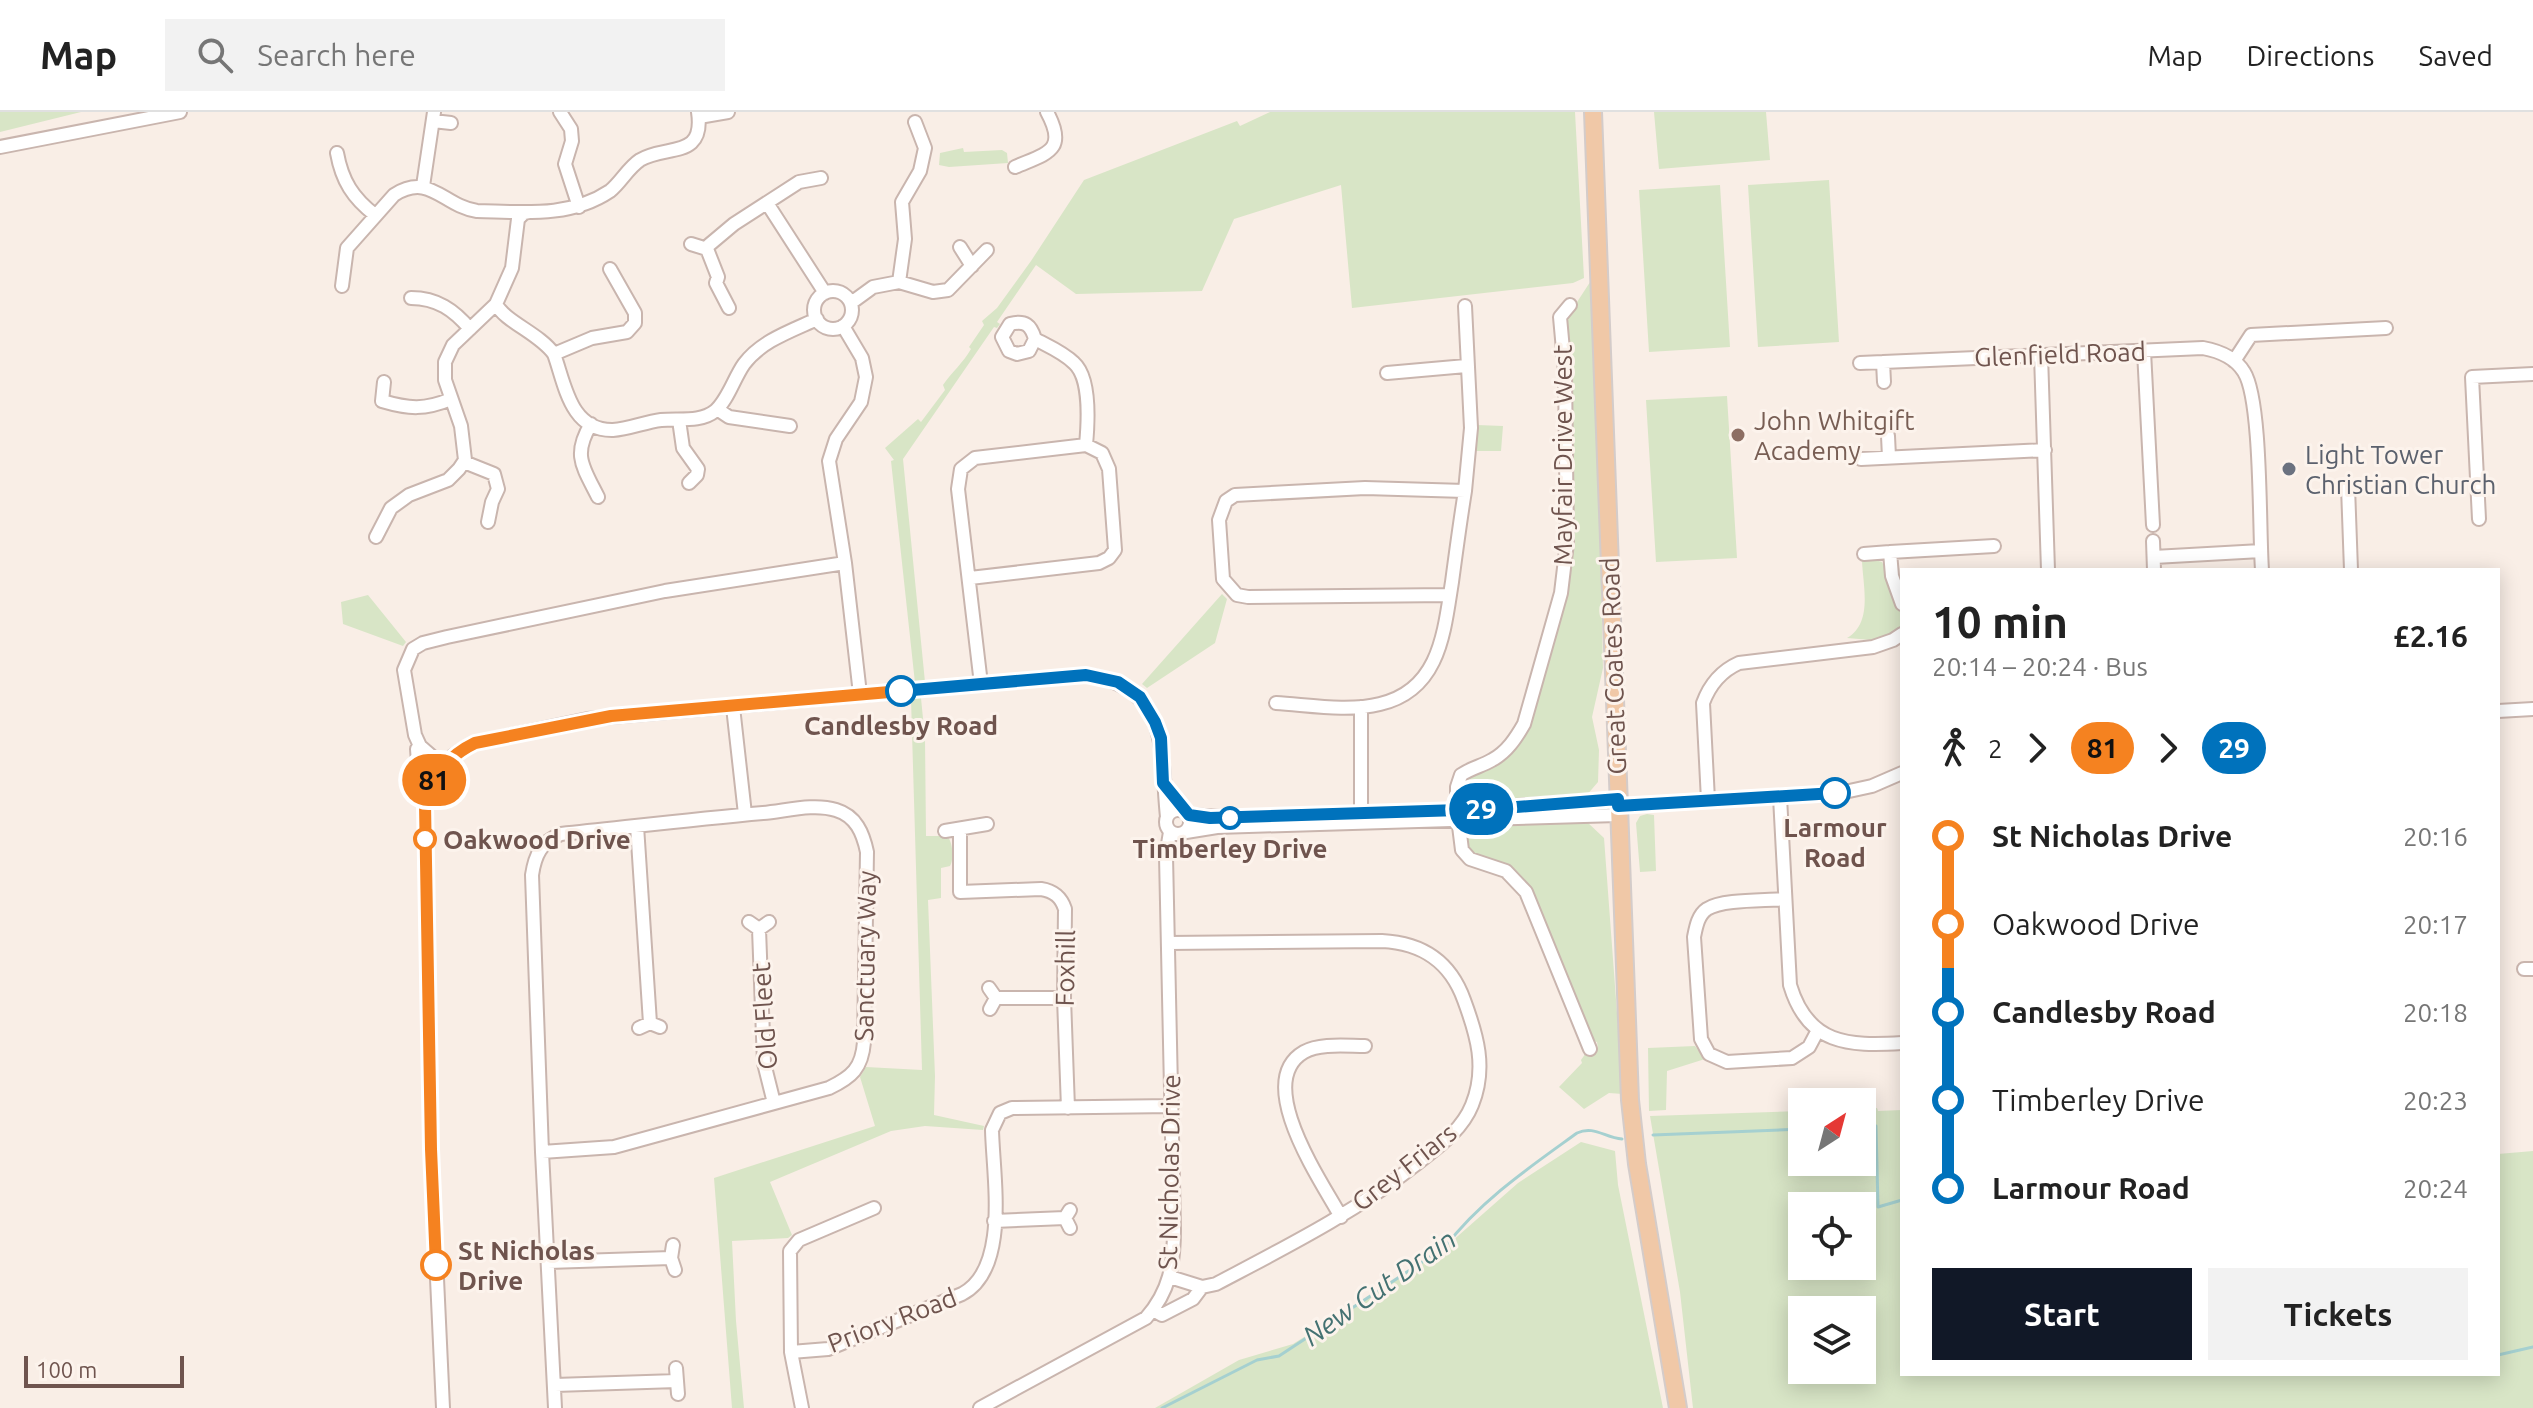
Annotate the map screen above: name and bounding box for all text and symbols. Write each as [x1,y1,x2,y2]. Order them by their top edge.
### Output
search box [165,19,725,91]
icon: search [193,33,237,77]
text: Map [40,34,117,76]
text: Search here [257,38,416,72]
text: Map [2147,40,2203,71]
text: Directions [2247,40,2374,71]
text: Saved [2418,40,2493,71]
street label: Glenfield Road [1974,337,2146,371]
street label: Mayfair Drive West [1548,345,1577,565]
place label: John Whitgift Academy [1754,406,1914,465]
marker: John Whitgift Academy [1729,426,1747,444]
place label: Light Tower Christian Church [2305,440,2496,499]
marker: Light Tower Christian Church [2280,460,2298,478]
street label: Great Coates Road [1595,557,1631,775]
text: 10 min [1932,597,2068,646]
text: £2.16 [2393,619,2468,653]
text: 20:14 – 20:24 · Bus [1932,652,2148,681]
marker: Candlesby Road [886,676,916,706]
place label: Candlesby Road [804,711,998,740]
icon: walk [1932,726,1976,770]
icon: forward [2015,726,2059,770]
icon: forward [2146,726,2190,770]
text: 81 [2087,732,2118,763]
text: 29 [2218,732,2250,763]
text: 2 [1988,734,2003,763]
line badge: 81 [398,754,470,806]
text: 81 [418,764,450,795]
marker: Larmour Road [1820,778,1850,808]
line badge: 29 [1445,783,1517,835]
text: 29 [1465,793,1497,824]
marker: Timberley Drive [1219,807,1241,829]
place label: Larmour Road [1783,813,1887,872]
text: St Nicholas Drive [1992,819,2232,853]
text: 20:16 [2403,822,2468,851]
place label: Oakwood Drive [443,825,631,854]
marker: Oakwood Drive [414,828,436,850]
place label: Timberley Drive [1132,834,1328,863]
street label: Sanctuary Way [849,870,881,1042]
text: Oakwood Drive [1992,907,2200,941]
text: 20:17 [2403,910,2468,939]
street label: Foxhill [1050,929,1080,1007]
street label: Old Fleet [746,961,782,1071]
text: Candlesby Road [1992,995,2216,1029]
text: 20:18 [2403,998,2468,1027]
street label: St Nicholas Drive [1153,1074,1185,1270]
text: Timberley Drive [1992,1083,2205,1117]
text: 20:23 [2403,1086,2468,1115]
north arrow [1788,1088,1876,1176]
map controls [1788,1088,1876,1384]
street label: Grey Friars [1346,1117,1462,1217]
text: Larmour Road [1992,1171,2190,1205]
text: 20:24 [2403,1174,2468,1203]
button: locate [1788,1192,1876,1280]
water label: New Cut Drain [1297,1223,1461,1351]
place label: St Nicholas Drive [458,1236,595,1295]
marker: St Nicholas Drive [421,1250,451,1280]
button: Start [1932,1268,2192,1360]
button: Tickets [2208,1268,2468,1360]
street label: Priory Road [823,1282,961,1358]
button: layers [1788,1296,1876,1384]
scale bar [24,1352,184,1388]
text: 100 m [36,1357,97,1382]

